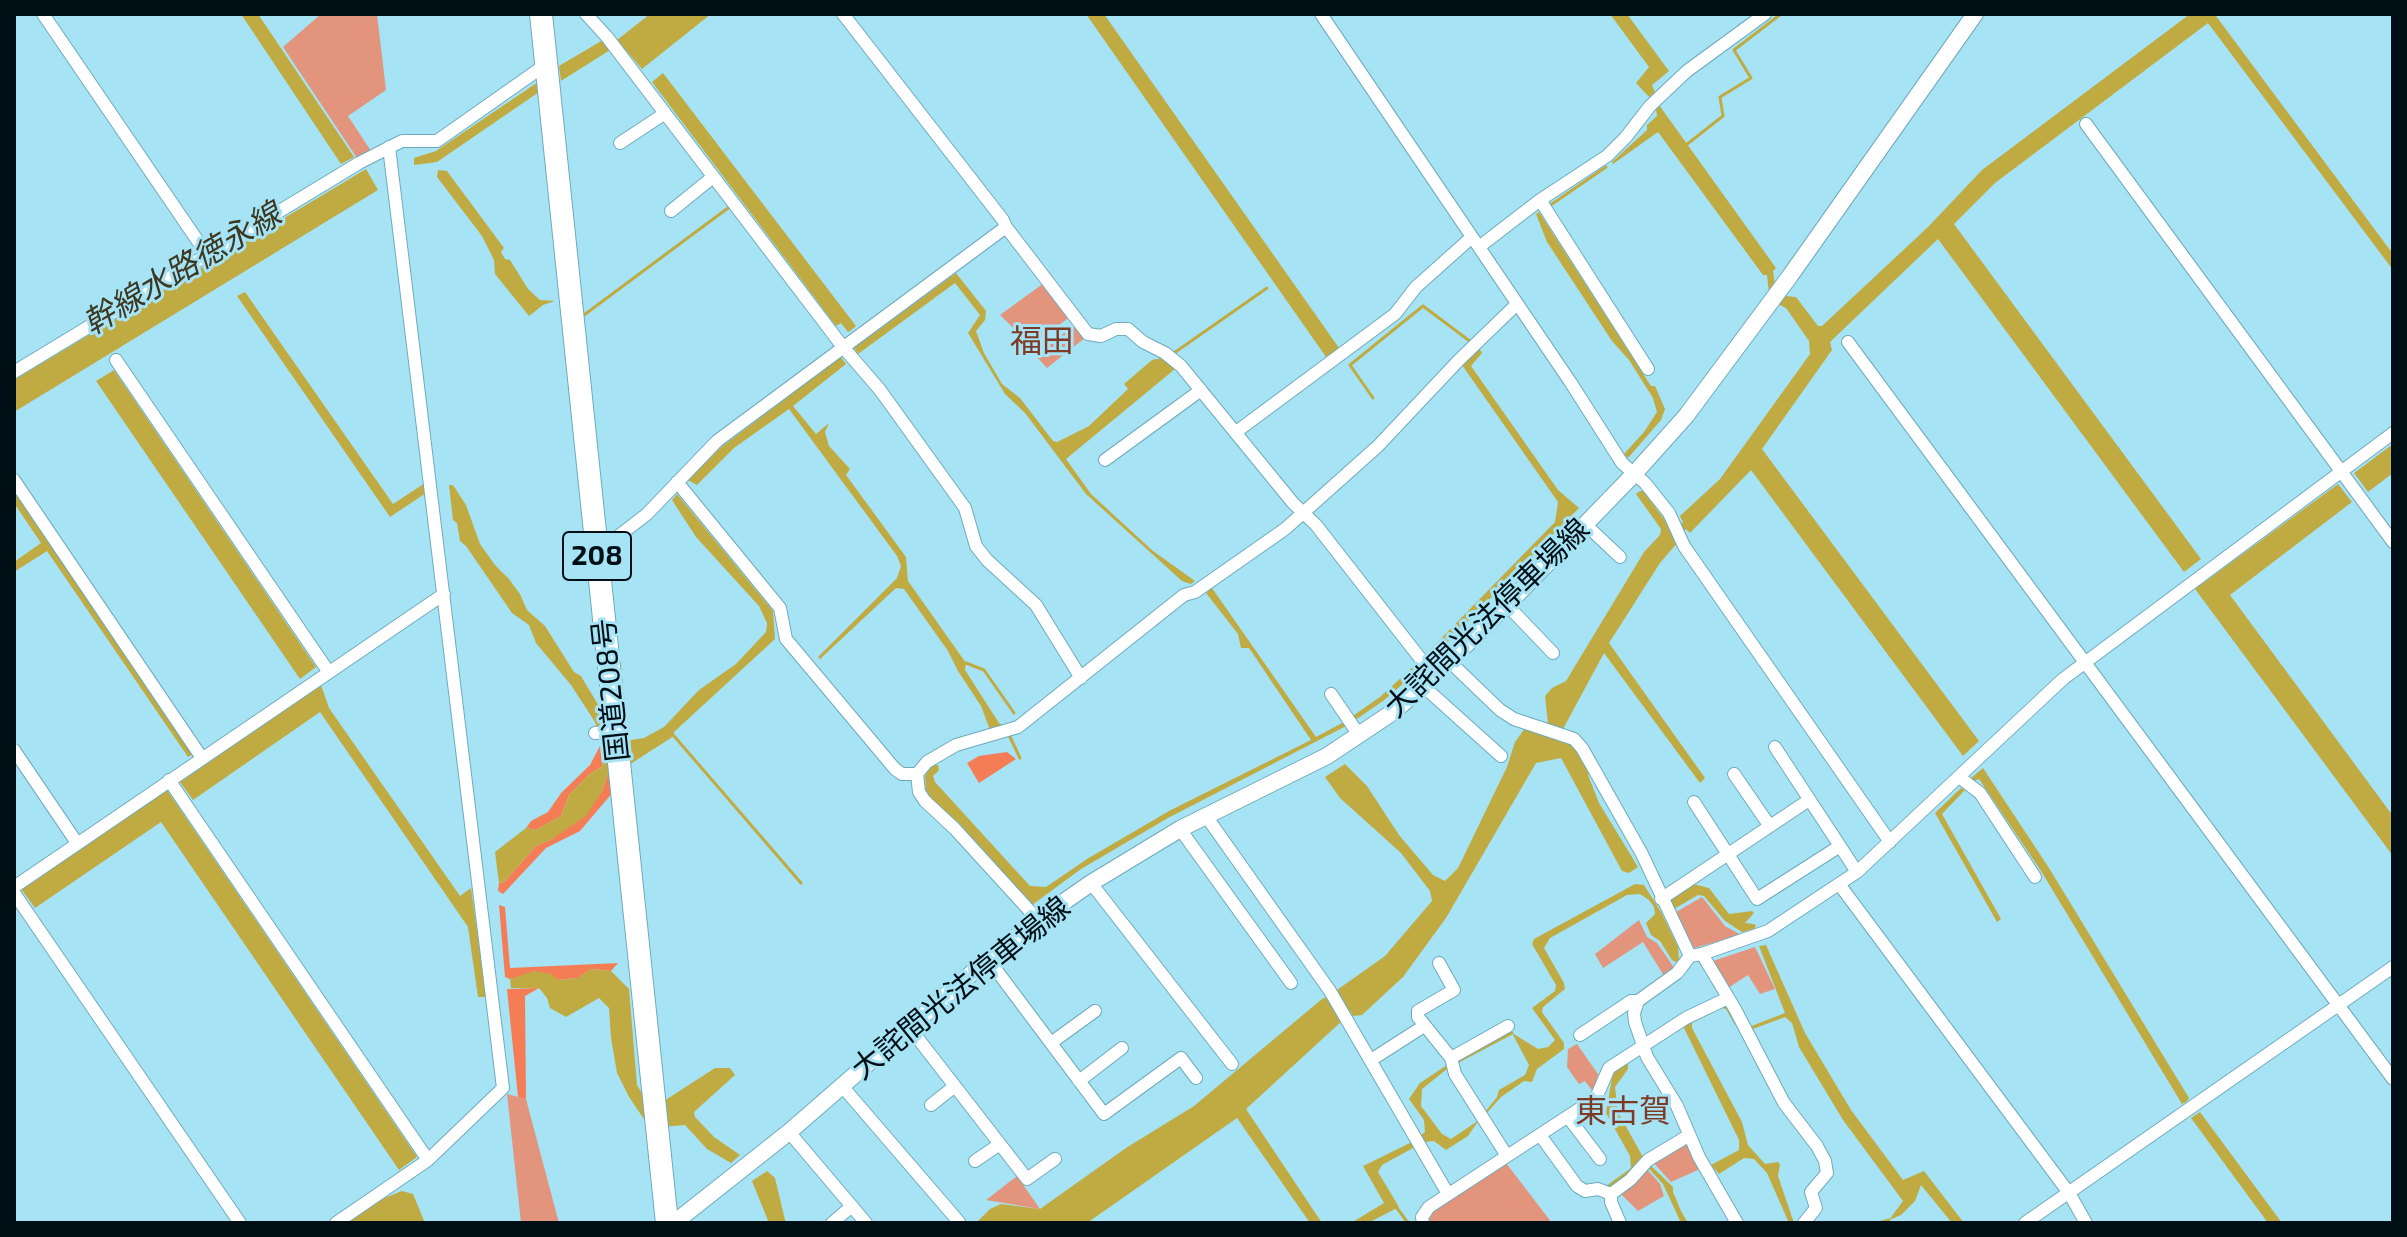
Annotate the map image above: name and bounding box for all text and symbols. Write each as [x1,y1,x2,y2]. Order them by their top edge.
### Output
water label: 幹線水路徳永線 [76,195,288,343]
district label: 福田 [1010,322,1074,360]
street label: 大詫間光法停車場線 [1377,511,1597,725]
road number: 208 [563,532,631,580]
street label: 国道208号 [586,617,636,763]
street label: 大詫間光法停車場線 [845,889,1077,1087]
district label: 東古賀 [1575,1092,1671,1130]

